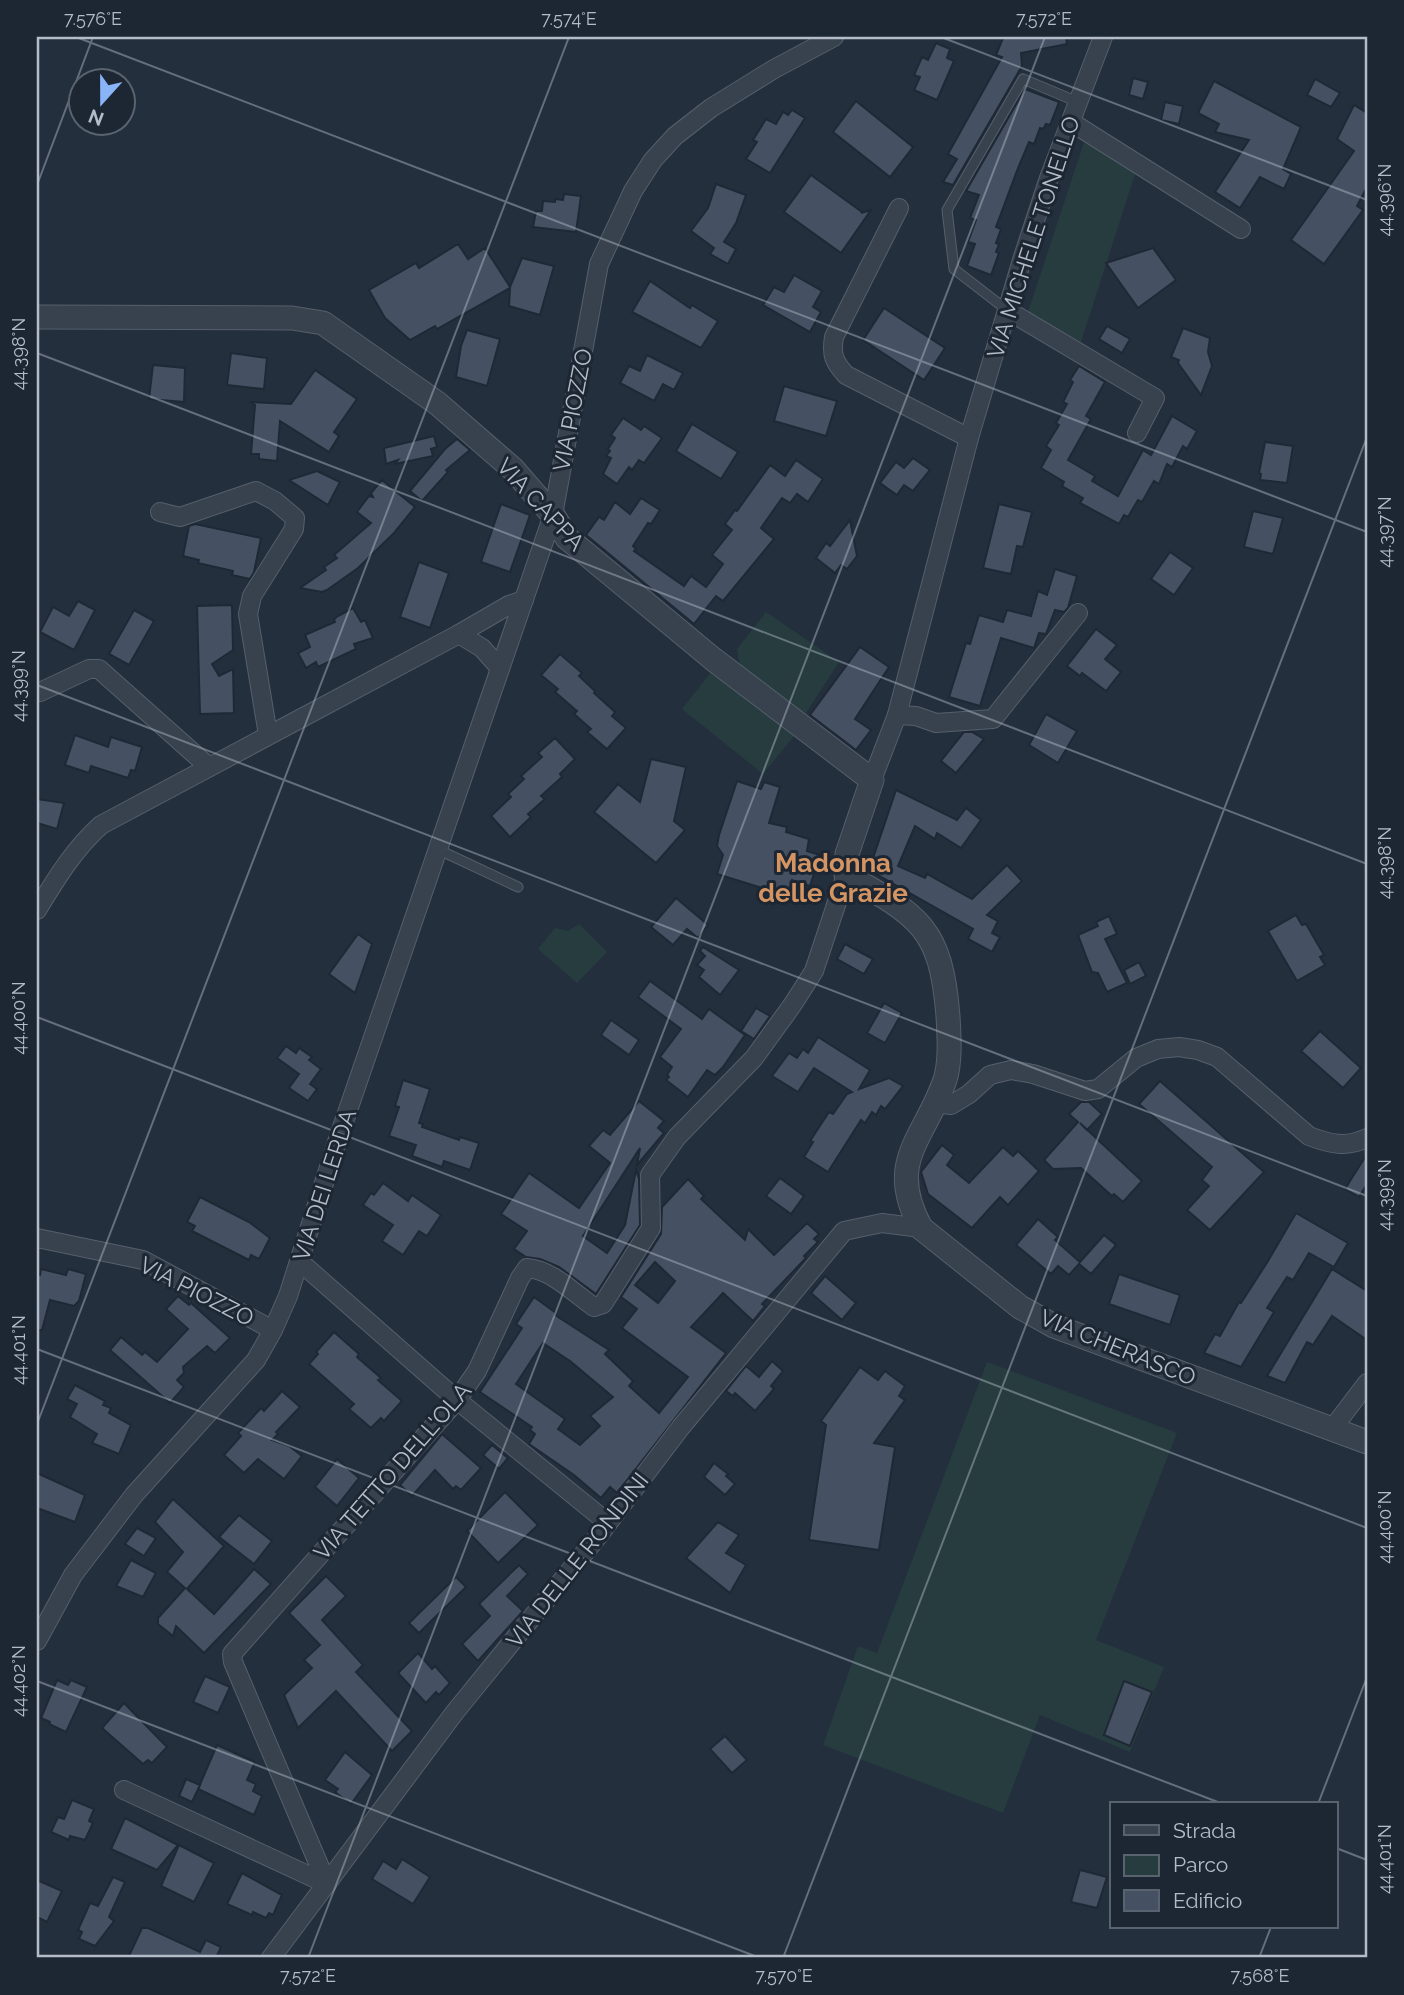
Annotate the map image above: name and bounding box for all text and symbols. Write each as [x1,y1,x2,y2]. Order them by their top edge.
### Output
text: 7.576°E [64,8,122,29]
text: 7.574°E [541,8,597,29]
text: 7.572°E [1016,8,1072,29]
north arrow [66,66,136,136]
text: N [85,105,107,131]
street label: VIA MICHELE TONELLO [981,112,1085,362]
text: 44.396°N [1374,164,1395,236]
text: 44.398°N [8,318,29,390]
street label: VIA PIOZZO [547,346,597,474]
street label: VIA CAPPA [492,452,591,556]
text: 44.397°N [1374,496,1395,568]
text: 44.399°N [8,650,29,722]
text: 44.398°N [1374,827,1395,899]
district label: Madonna delle Grazie [758,848,908,908]
text: 44.400°N [8,981,29,1055]
street label: VIA DEI LERDA [287,1105,361,1264]
text: 44.399°N [1374,1159,1395,1231]
street label: VIA PIOZZO [135,1251,259,1331]
street label: VIA CHERASCO [1036,1303,1200,1391]
text: 44.401°N [8,1315,29,1385]
street label: VIA TETTO DELL'OLA [308,1377,477,1565]
street label: VIA DELLE RONDINI [500,1467,654,1653]
text: 44.400°N [1374,1490,1395,1564]
text: 44.402°N [8,1645,29,1717]
legend [1110,1802,1338,1928]
text: Strada [1173,1818,1236,1843]
text: 44.401°N [1374,1824,1395,1894]
text: Parco [1173,1852,1228,1877]
text: Edificio [1173,1888,1242,1913]
text: 7.572°E [280,1965,336,1986]
text: 7.570°E [755,1965,813,1986]
text: 7.568°E [1231,1965,1290,1986]

